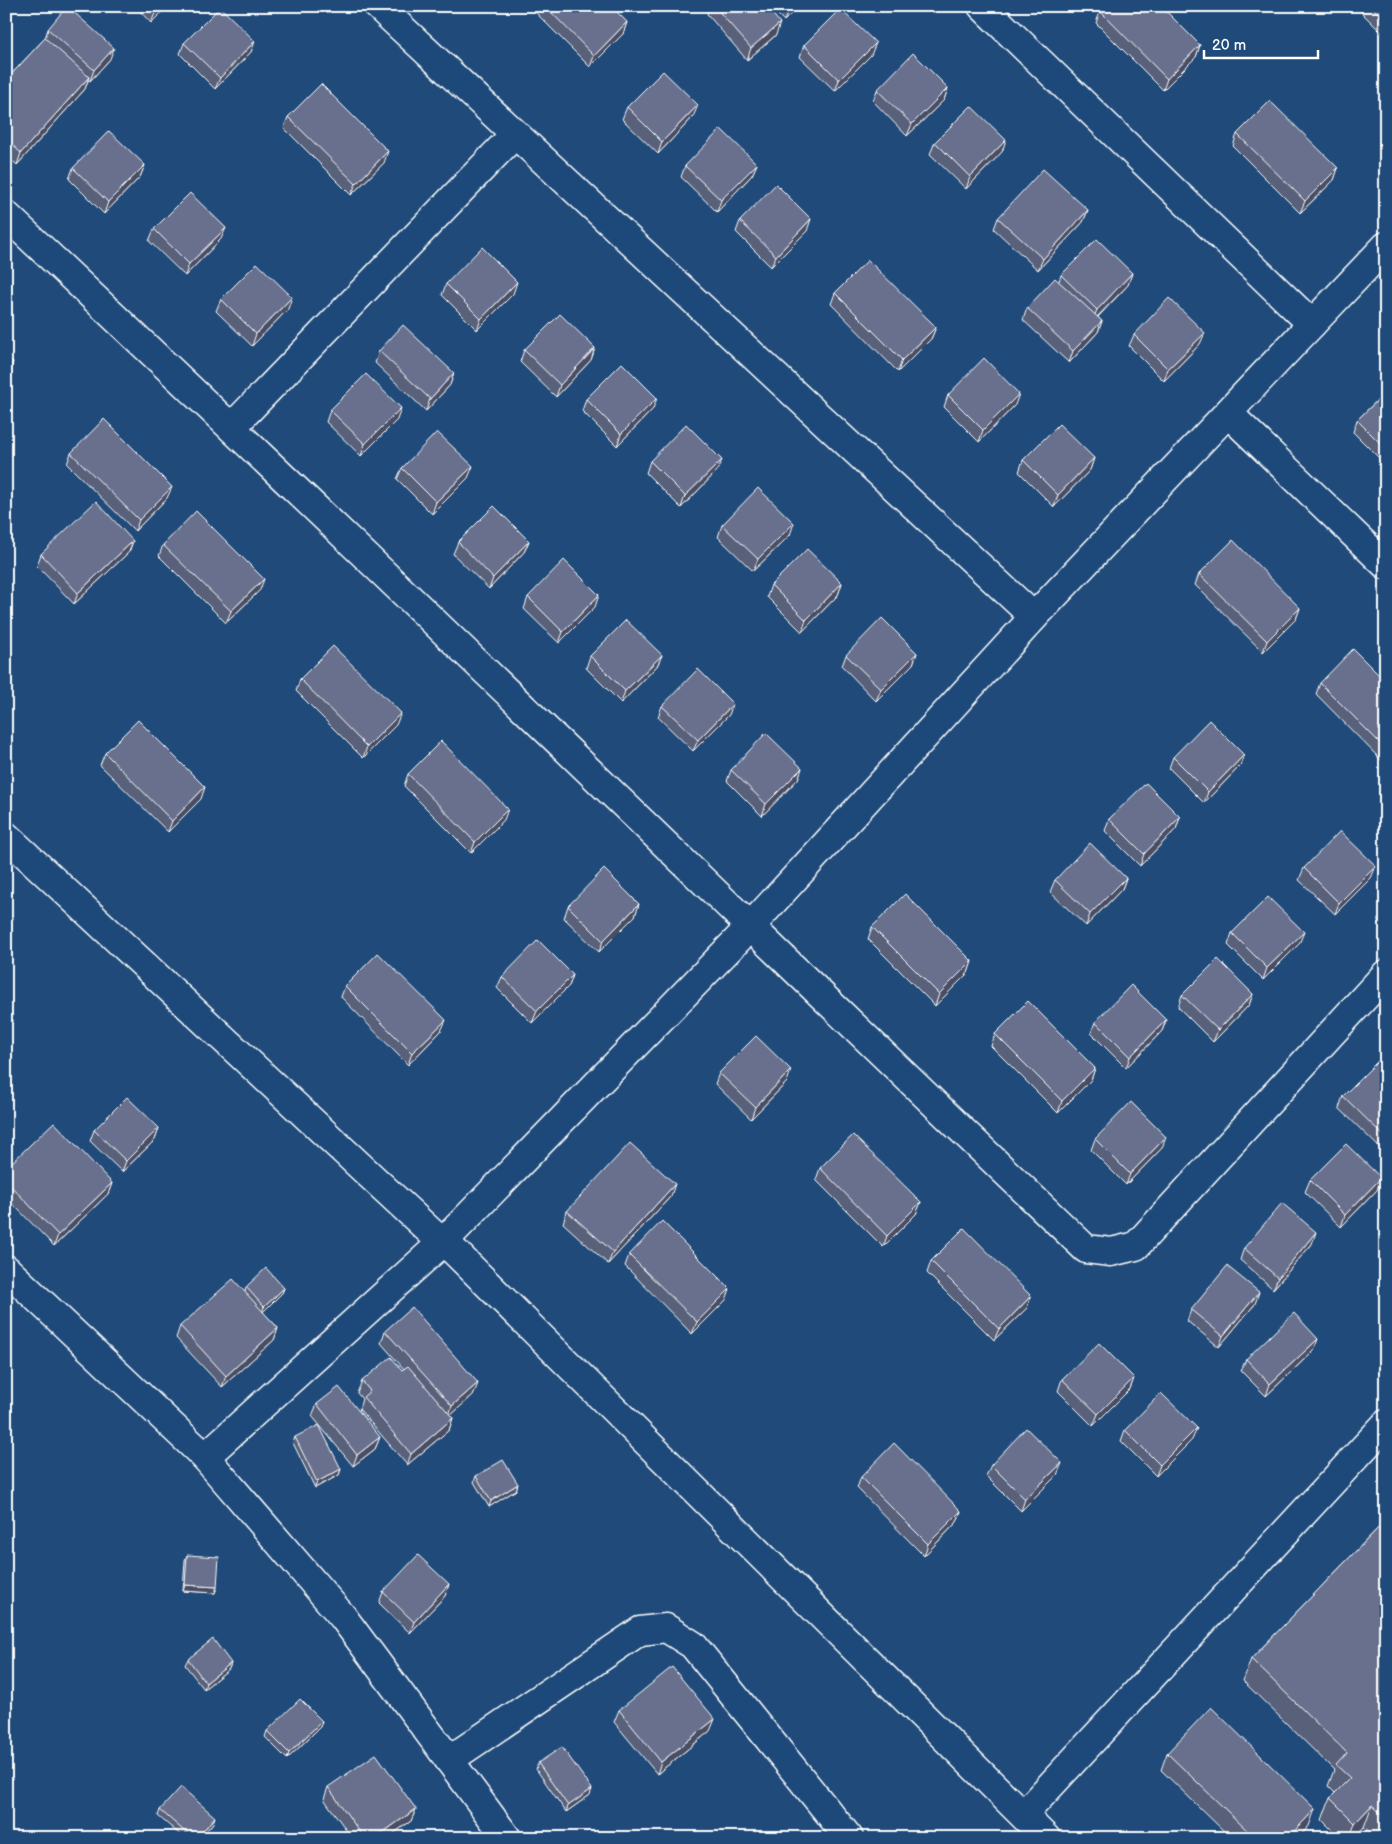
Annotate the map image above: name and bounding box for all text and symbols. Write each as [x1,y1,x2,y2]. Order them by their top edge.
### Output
scale bar [1204,28,1318,60]
text: 20 m [1212,36,1246,55]

